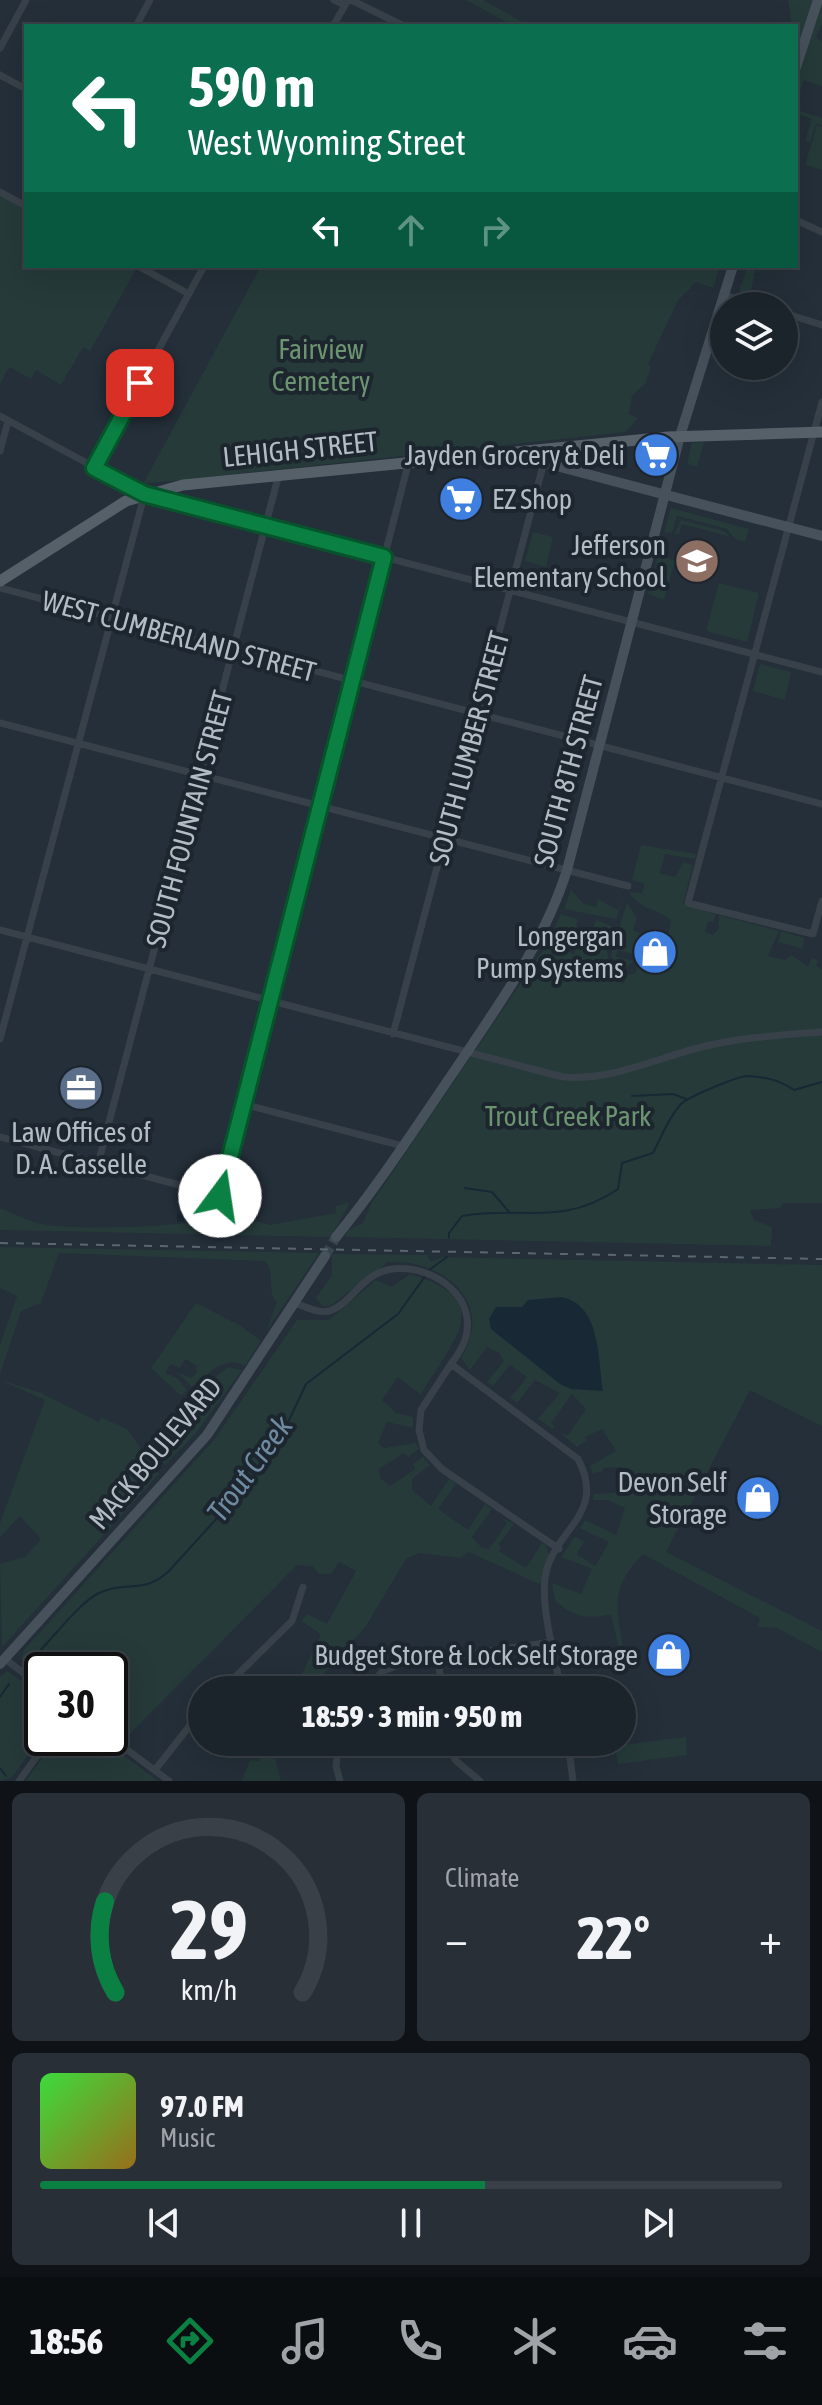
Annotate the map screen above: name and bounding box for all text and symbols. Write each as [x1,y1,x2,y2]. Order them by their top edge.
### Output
text: 590 m [188,55,315,119]
icon: left [56,56,160,160]
text: West Wyoming Street [188,121,466,163]
icon: left [305,208,349,252]
icon: ahead [389,208,433,252]
icon: right [473,208,517,252]
map controls [710,292,798,380]
button: layers [710,292,798,380]
park label: Fairview Cemetery [272,333,370,397]
pin [106,349,174,417]
icon: arrive [118,361,162,405]
street label: LEHIGH STREET [221,425,379,473]
supermarket icon: Jayden Grocery & Deli [632,431,680,479]
place label: Jayden Grocery & Deli [405,439,625,471]
supermarket icon: EZ Shop [437,475,485,523]
place label: EZ Shop [492,483,572,515]
place label: Jefferson Elementary School [474,529,667,593]
school or university icon: Jefferson Elementary School [673,537,721,585]
street label: WEST CUMBERLAND STREET [39,584,319,688]
street label: SOUTH LUMBER STREET [422,628,516,868]
street label: SOUTH 8TH STREET [527,672,609,870]
street label: SOUTH FOUNTAIN STREET [139,687,239,951]
place label: Longergan Pump Systems [476,920,624,984]
shop icon: Longergan Pump Systems [631,928,679,976]
office icon: Law Offices of D. A. Casselle [57,1064,105,1112]
park label: Trout Creek Park [485,1100,651,1132]
place label: Law Offices of D. A. Casselle [11,1116,151,1180]
position arrow [178,1154,262,1238]
street label: MACK BOULEVARD [82,1371,228,1535]
water label: Trout Creek [200,1408,299,1528]
place label: Devon Self Storage [617,1466,727,1530]
shop icon: Devon Self Storage [734,1474,782,1522]
shop icon: Budget Store & Lock Self Storage [645,1631,693,1679]
place label: Budget Store & Lock Self Storage [314,1639,638,1671]
speed limit sign: 30 [24,1652,128,1756]
text: 18:59 · 3 min · 950 m [302,1699,522,1733]
text: Climate [445,1863,519,1893]
text: 29 [169,1881,248,1977]
text: 22° [577,1903,650,1972]
text: − [445,1913,468,1963]
text: + [759,1913,782,1963]
text: km/h [180,1973,237,2006]
text: 97.0 FM [160,2089,244,2123]
text: Music [160,2123,215,2153]
icon: previous [142,2201,186,2245]
icon: pause [389,2201,433,2245]
icon: next [636,2201,680,2245]
icon: directions [162,2313,218,2369]
icon: music [277,2313,333,2369]
icon: phone [392,2313,448,2369]
icon: climate [507,2313,563,2369]
icon: car [622,2313,678,2369]
icon: filters [737,2313,793,2369]
text: 18:56 [29,2320,104,2362]

